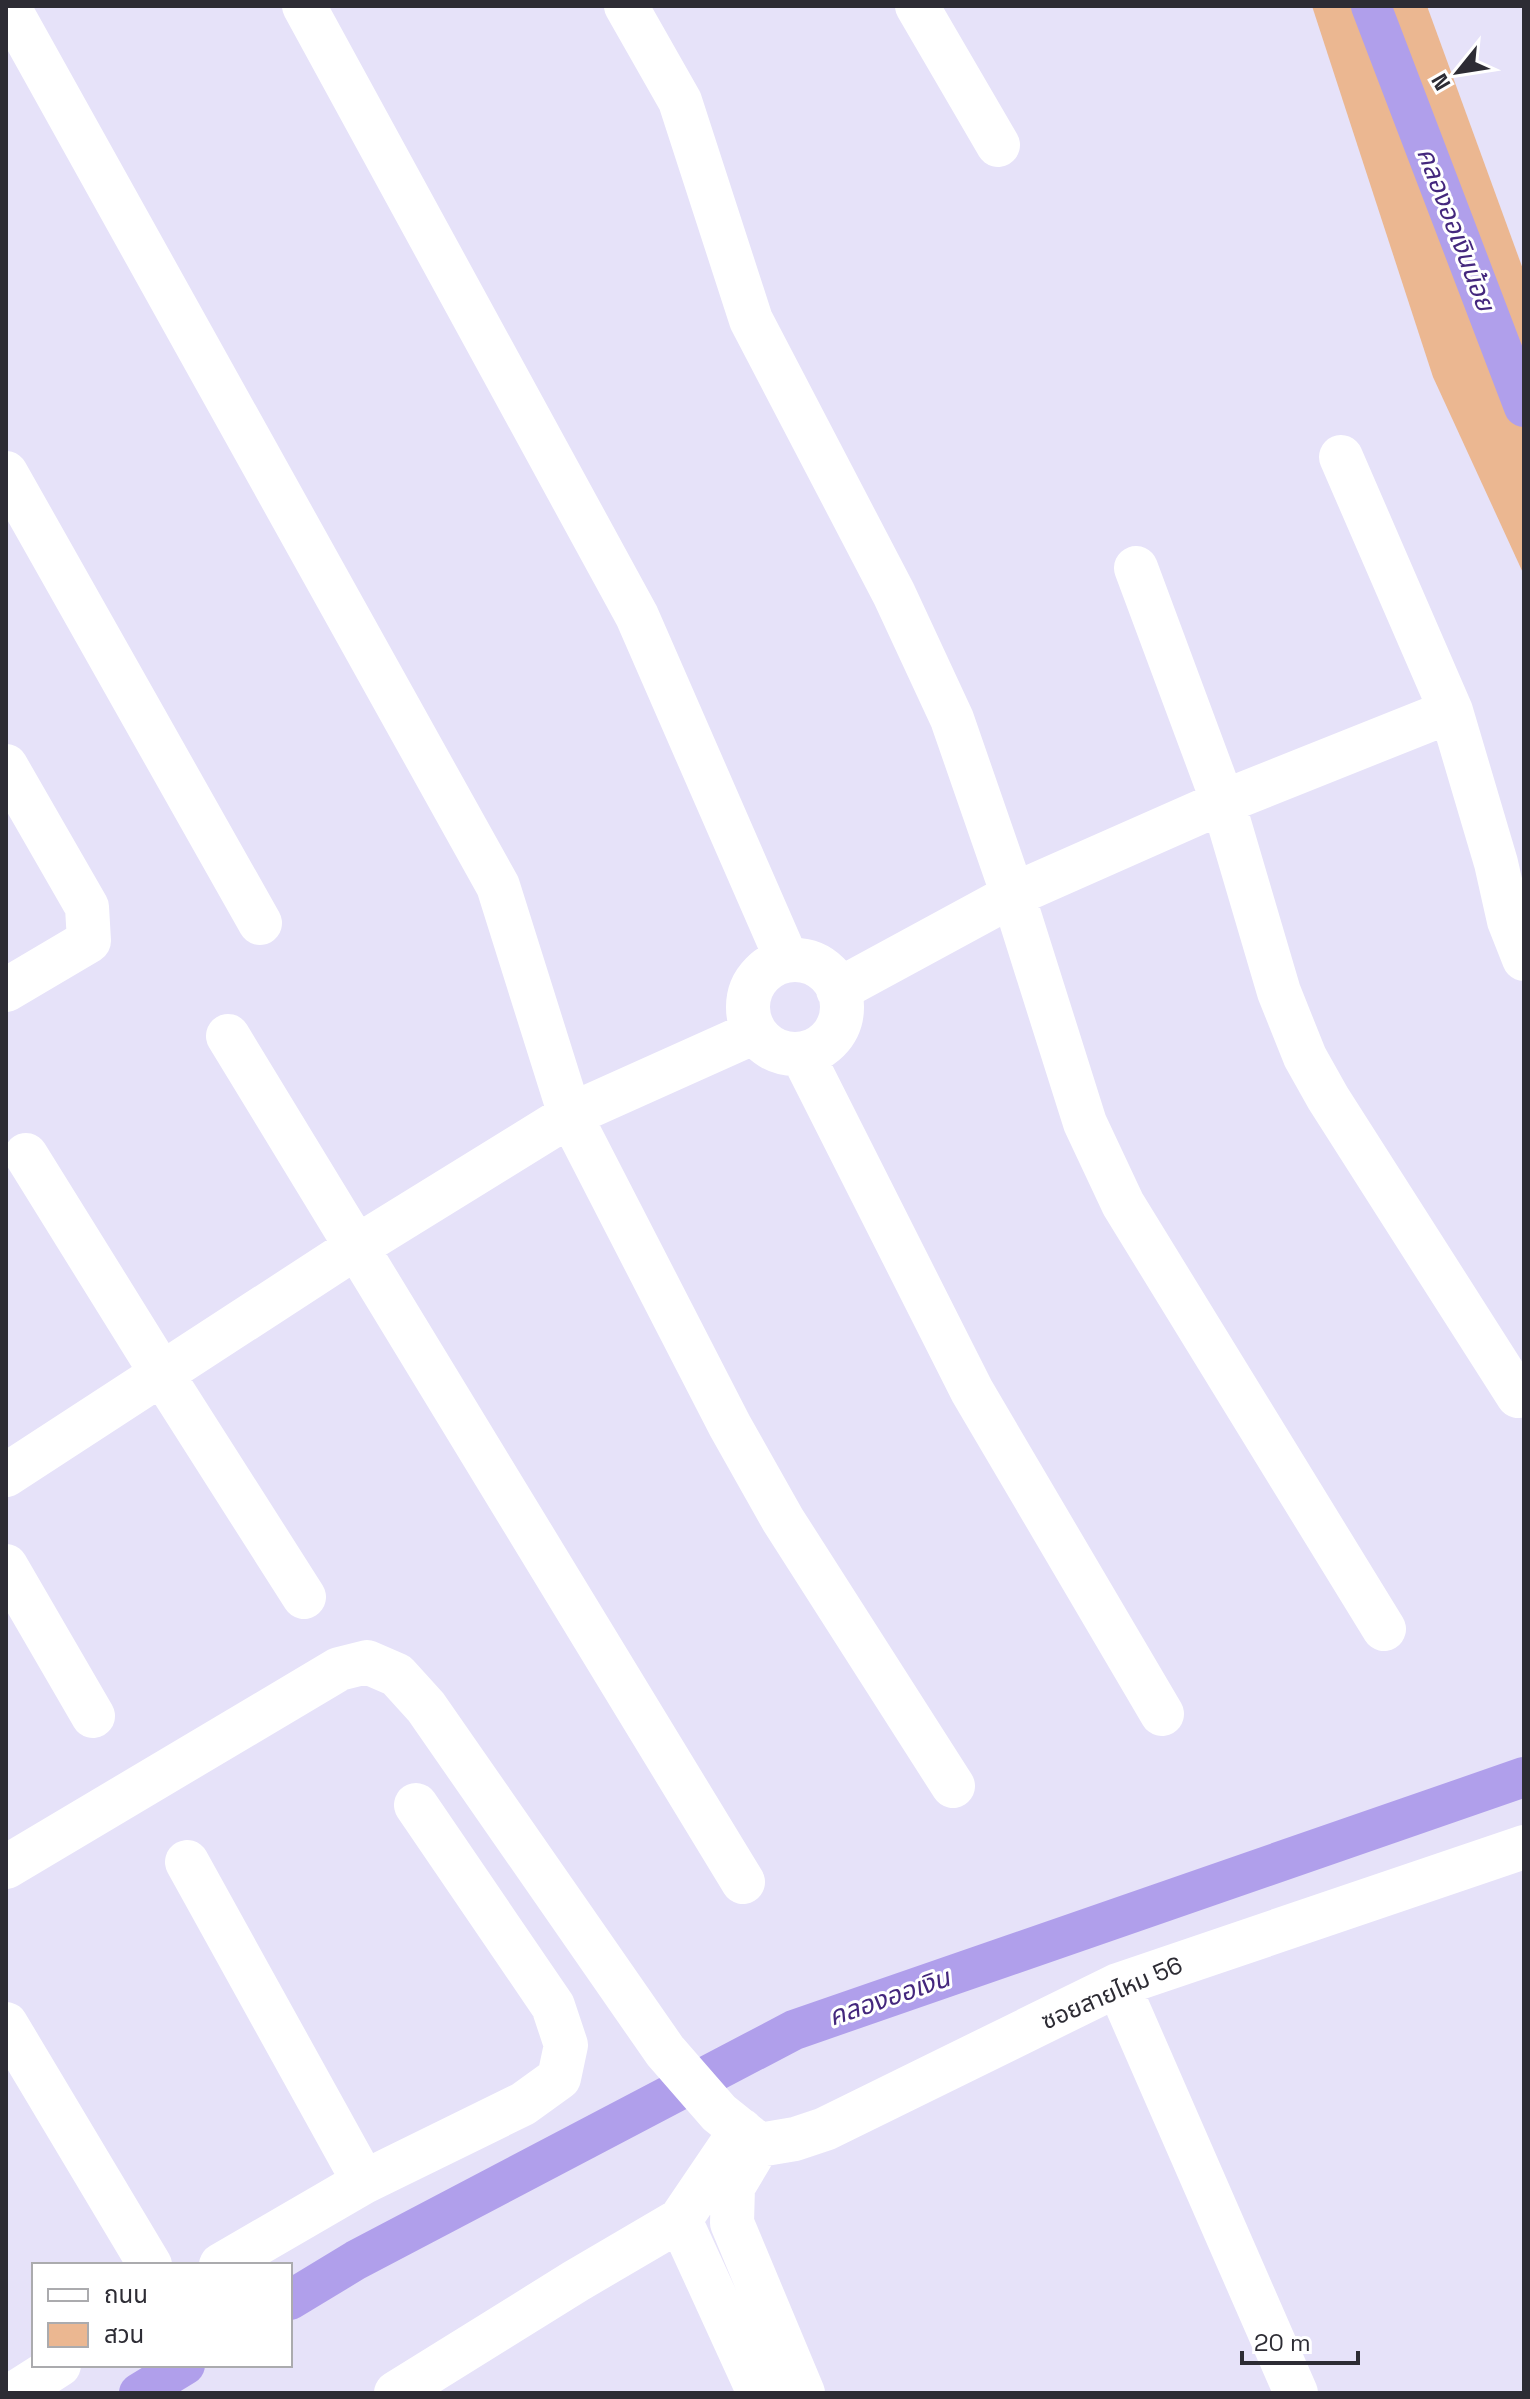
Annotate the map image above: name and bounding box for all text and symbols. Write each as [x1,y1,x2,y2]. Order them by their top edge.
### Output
north arrow [1418,32,1498,112]
text: N [1425,69,1456,95]
water label: คลองออเงินน้อย [1409,142,1503,317]
street label: ซอยสายไหม 56 [1036,1949,1187,2036]
water label: คลองออเงิน [824,1960,956,2034]
legend [32,2263,292,2367]
text: ถนน [104,2279,148,2310]
scale bar [1242,2315,1358,2365]
text: สวน [104,2319,144,2350]
text: 20 m [1254,2327,1311,2358]

